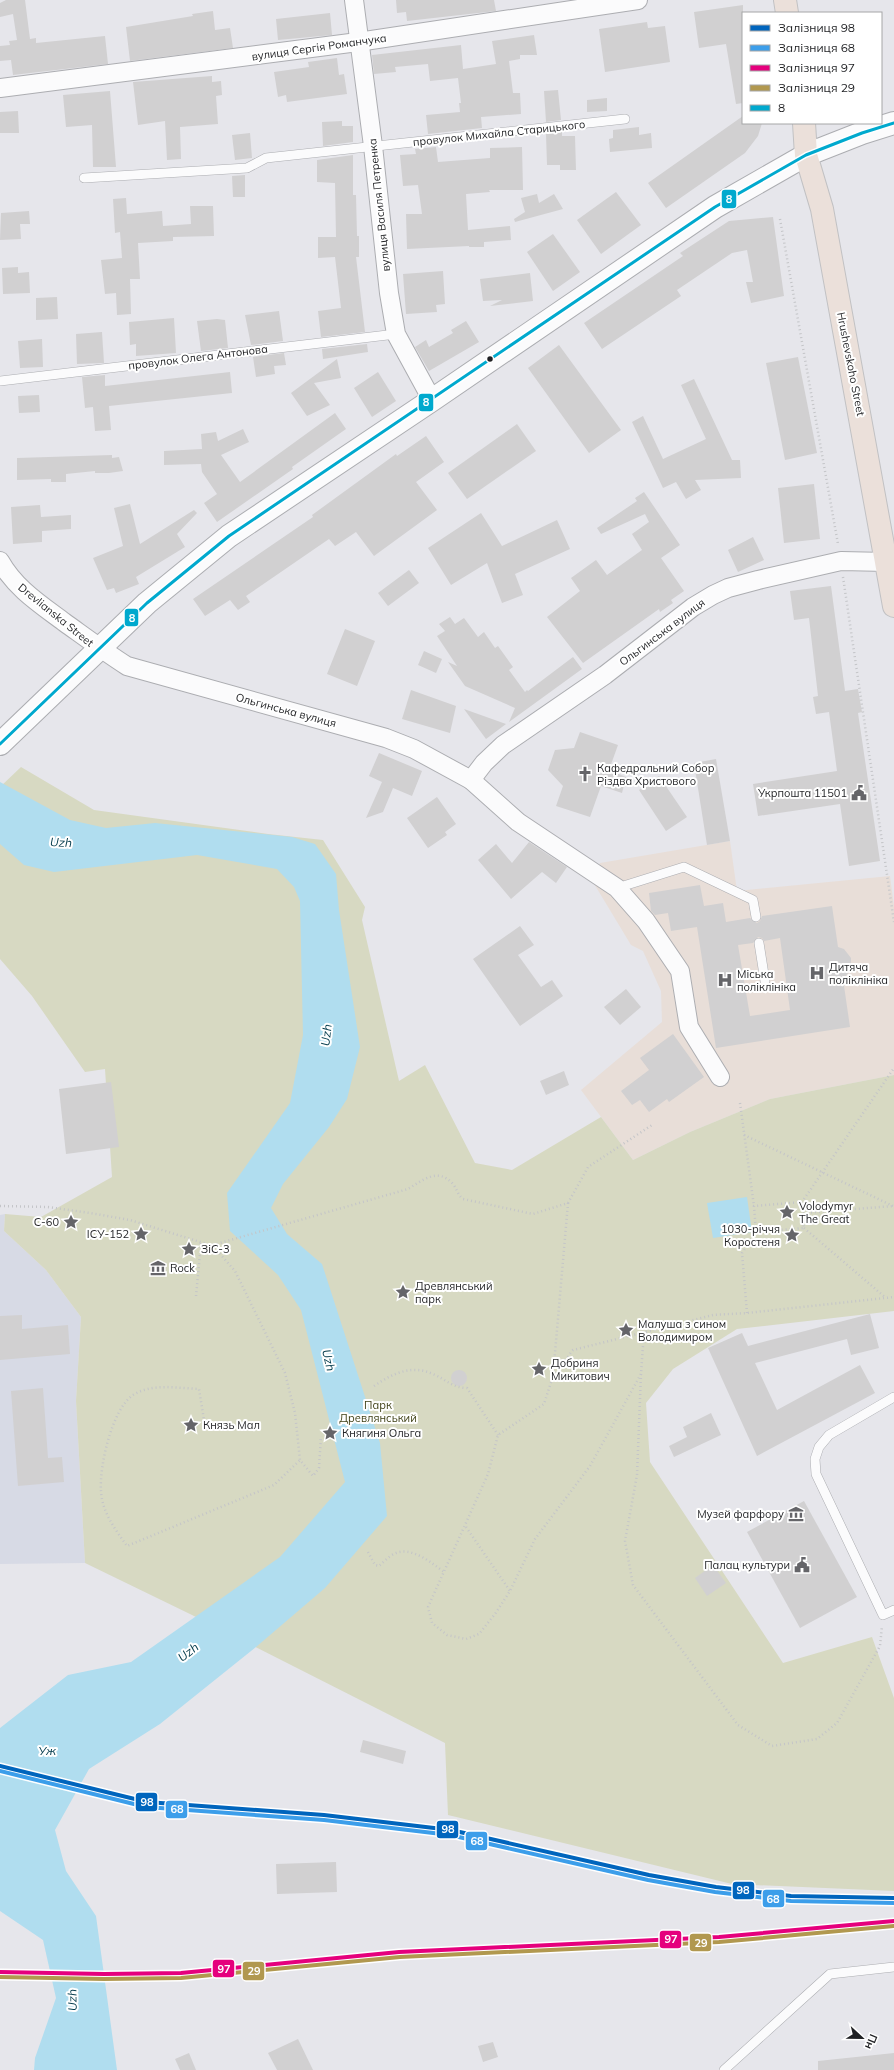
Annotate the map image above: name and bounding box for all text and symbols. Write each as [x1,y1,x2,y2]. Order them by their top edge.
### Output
legend [742,12,882,124]
text: Залізниця 98 [778,20,855,35]
street label: вулиця Сергія Романчука [251,31,387,63]
text: Залізниця 68 [778,40,855,55]
text: Залізниця 97 [778,60,855,75]
text: Залізниця 29 [778,80,855,95]
text: 8 [778,100,785,115]
street label: провулок Михайла Старицького [412,117,586,149]
street label: вулиця Василя Петренка [365,138,393,272]
line badge: 8 [721,189,737,209]
text: 8 [726,192,733,206]
street label: Hrushevskoho Street [834,311,868,417]
street label: провулок Олега Антонова [128,342,268,372]
unlabelled marker [485,354,495,364]
line badge: 8 [418,393,434,412]
text: 8 [423,395,430,409]
street label: Drevlianska Street [15,580,97,650]
street label: Ольгинська вулиця [616,595,708,669]
line badge: 8 [124,608,139,627]
text: 8 [129,611,136,625]
street label: Ольгинська вулиця [234,690,338,730]
place label: Кафедральний Собор Різдва Христового [597,761,715,788]
church icon: Кафедральний Собор Різдва Христового [576,765,594,783]
public building icon: Укрпошта 11501 [850,784,868,802]
place label: Укрпошта 11501 [757,786,847,800]
water label: Uzh [50,834,72,850]
place label: Дитяча поліклініка [829,960,888,987]
hospital icon: Дитяча поліклініка [808,964,826,982]
place label: Міська поліклініка [737,967,796,994]
hospital icon: Міська поліклініка [716,971,734,989]
water label: Uzh [317,1023,335,1047]
place label: Volodymyr The Great [799,1199,853,1226]
place icon: Volodymyr The Great [778,1203,796,1221]
place icon: С-60 [62,1213,80,1231]
place label: С-60 [34,1215,59,1229]
place label: 1030-річчя Коростеня [721,1222,780,1249]
place icon: ІСУ-152 [132,1225,150,1243]
place icon: 1030-річчя Коростеня [783,1226,801,1244]
place label: ІСУ-152 [87,1227,129,1241]
place icon: ЗіС-3 [180,1240,198,1258]
place label: ЗіС-3 [201,1242,230,1256]
museum icon: Rock [149,1259,167,1277]
place label: Rock [170,1261,195,1275]
place label: Древлянський парк [415,1279,492,1306]
place icon: Древлянський парк [394,1283,412,1301]
place label: Малуша з сином Володимиром [638,1317,726,1344]
place icon: Малуша з сином Володимиром [617,1321,635,1339]
water label: Uzh [319,1347,339,1373]
place label: Добриня Микитович [551,1356,610,1383]
place icon: Добриня Микитович [530,1360,548,1378]
park label: Парк Древлянський [339,1398,417,1425]
place icon: Князь Мал [182,1416,200,1434]
place label: Князь Мал [203,1418,260,1432]
place icon: Княгиня Ольга [321,1424,339,1442]
place label: Княгиня Ольга [342,1426,421,1440]
museum icon: Музей фарфору [787,1505,805,1523]
place label: Музей фарфору [697,1507,784,1521]
public building icon: Палац культури [793,1556,811,1574]
place label: Палац культури [704,1558,790,1572]
water label: Uzh [175,1639,201,1665]
water label: Уж [38,1743,56,1758]
line badge: 98 [135,1792,158,1812]
text: 98 [140,1795,154,1809]
line badge: 68 [165,1800,188,1819]
text: 68 [170,1802,184,1816]
line badge: 98 [436,1820,459,1839]
text: 98 [441,1822,455,1836]
line badge: 68 [465,1831,488,1851]
text: 68 [470,1834,484,1848]
line badge: 98 [732,1881,755,1900]
text: 98 [736,1883,750,1897]
line badge: 68 [762,1889,785,1908]
text: 68 [766,1892,780,1906]
line badge: 97 [659,1930,682,1949]
text: 97 [664,1932,678,1946]
line badge: 29 [689,1933,712,1952]
text: 29 [694,1936,708,1950]
line badge: 97 [212,1959,235,1978]
line badge: 29 [242,1961,265,1981]
text: 97 [217,1962,231,1976]
text: 29 [247,1964,261,1978]
water label: Uzh [64,1989,80,2011]
north arrow [842,2018,882,2058]
text: Пн [862,2032,881,2052]

